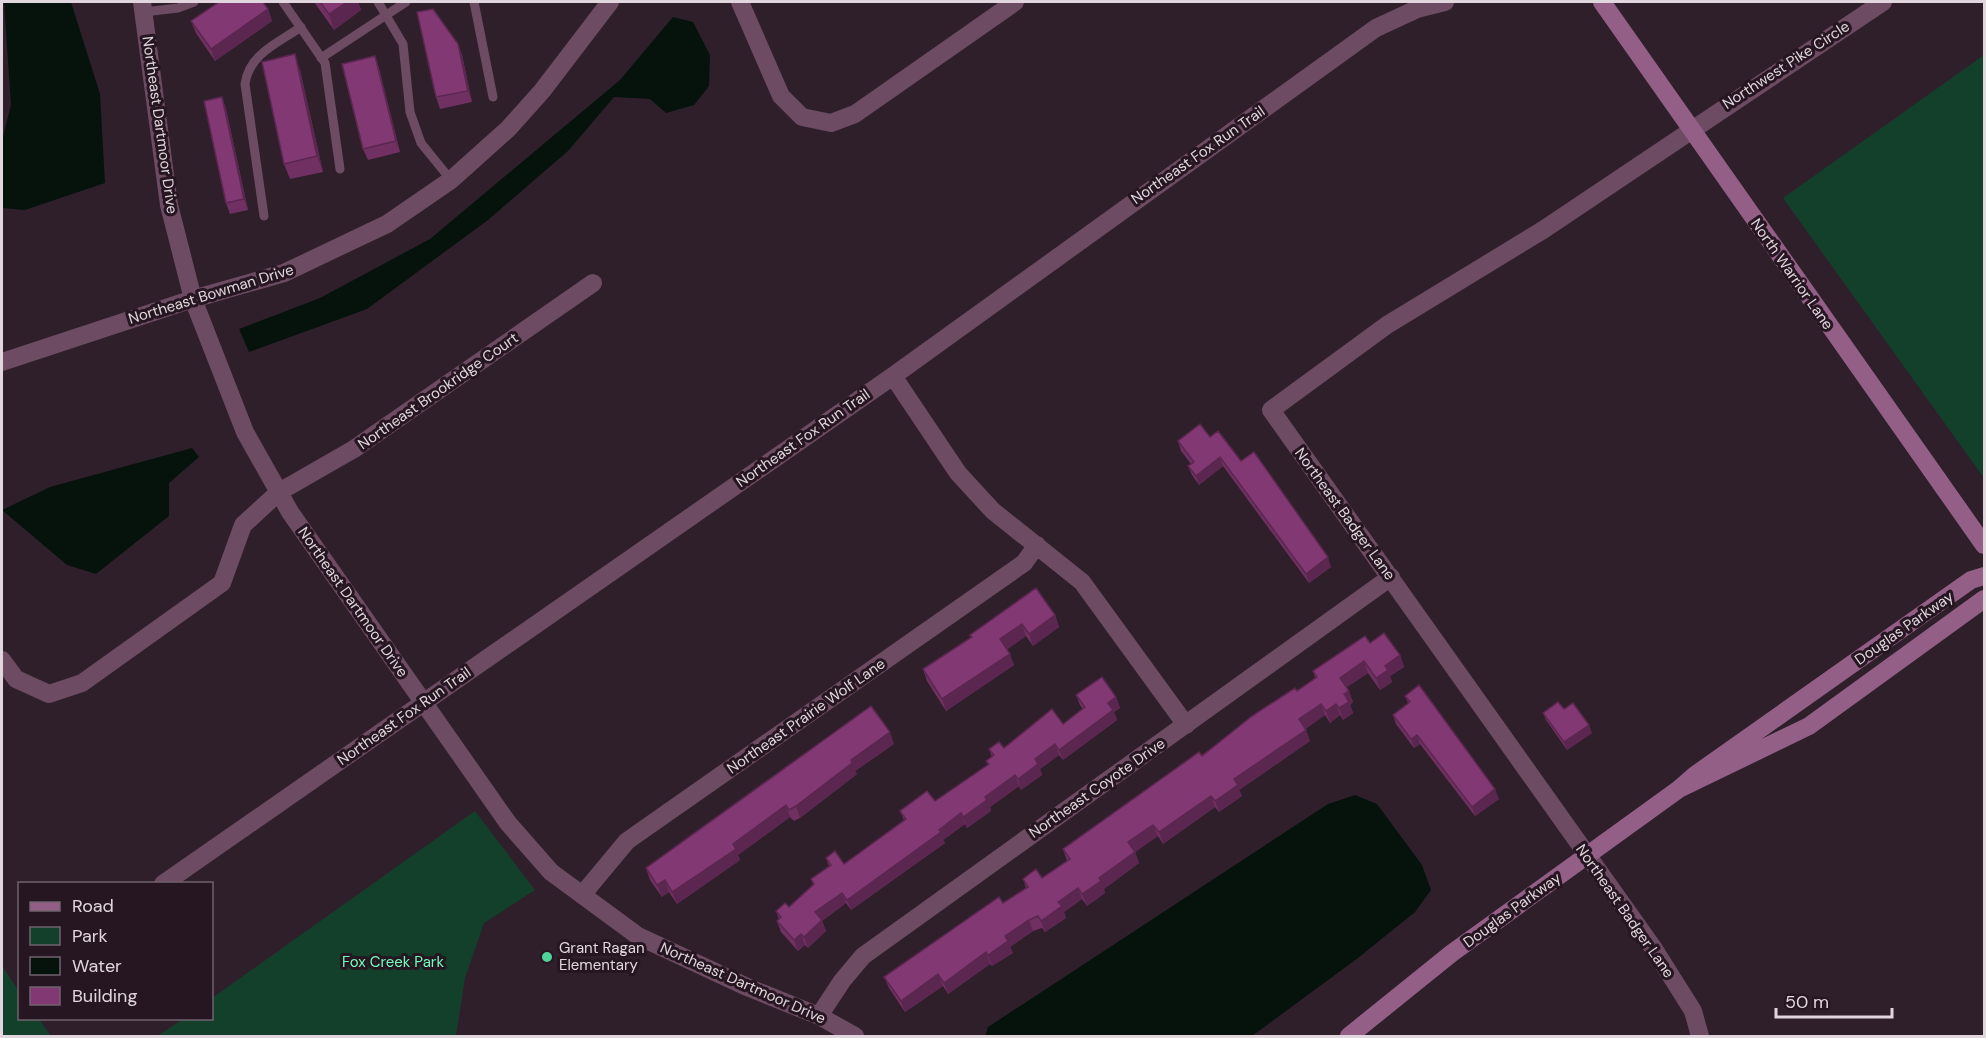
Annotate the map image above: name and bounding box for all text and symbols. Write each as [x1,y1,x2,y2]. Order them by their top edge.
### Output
street label: Northwest Pike Circle [1719,16,1853,114]
street label: Northeast Dartmoor Drive [138,35,182,215]
street label: Northeast Fox Run Trail [1127,101,1269,209]
street label: North Warrior Lane [1746,214,1838,334]
street label: Northeast Bowman Drive [126,259,296,329]
street label: Northeast Brookridge Court [354,328,522,454]
street label: Northeast Fox Run Trail [732,384,874,492]
street label: Northeast Badger Lane [1290,444,1400,584]
street label: Northeast Dartmoor Drive [293,523,413,681]
street label: Douglas Parkway [1851,586,1958,670]
street label: Northeast Prairie Wolf Lane [723,654,889,778]
street label: Northeast Fox Run Trail [333,662,475,770]
street label: Northeast Coyote Drive [1025,733,1169,843]
street label: Northeast Badger Lane [1571,840,1679,982]
street label: Douglas Parkway [1459,867,1565,952]
legend [18,882,213,1020]
text: Road [72,894,114,918]
text: Park [72,924,108,948]
street label: Northeast Dartmoor Drive [657,937,829,1029]
place label: Grant Ragan Elementary [559,938,645,975]
marker: Grant Ragan Elementary [540,950,554,964]
park label: Fox Creek Park [342,952,444,972]
text: Water [72,954,122,978]
scale bar [1776,981,1892,1019]
text: Building [72,984,137,1008]
text: 50 m [1785,990,1829,1014]

